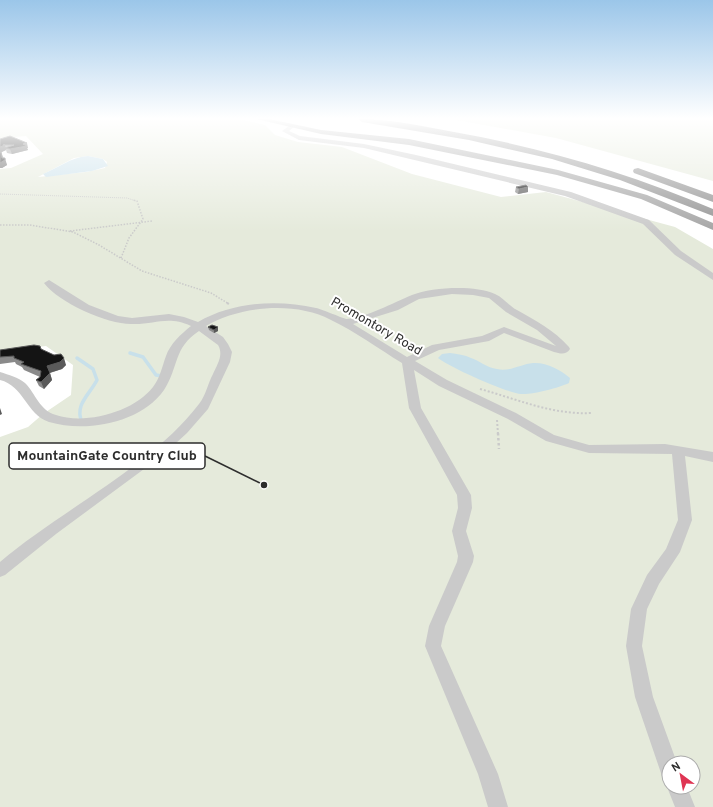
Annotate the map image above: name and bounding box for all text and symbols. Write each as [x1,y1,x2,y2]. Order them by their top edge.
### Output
street label: Promontory Road [327,294,425,360]
callout: MountainGate Country Club [9,443,205,469]
text: MountainGate Country Club [17,448,197,465]
north arrow [661,755,701,795]
text: N [669,759,683,775]

